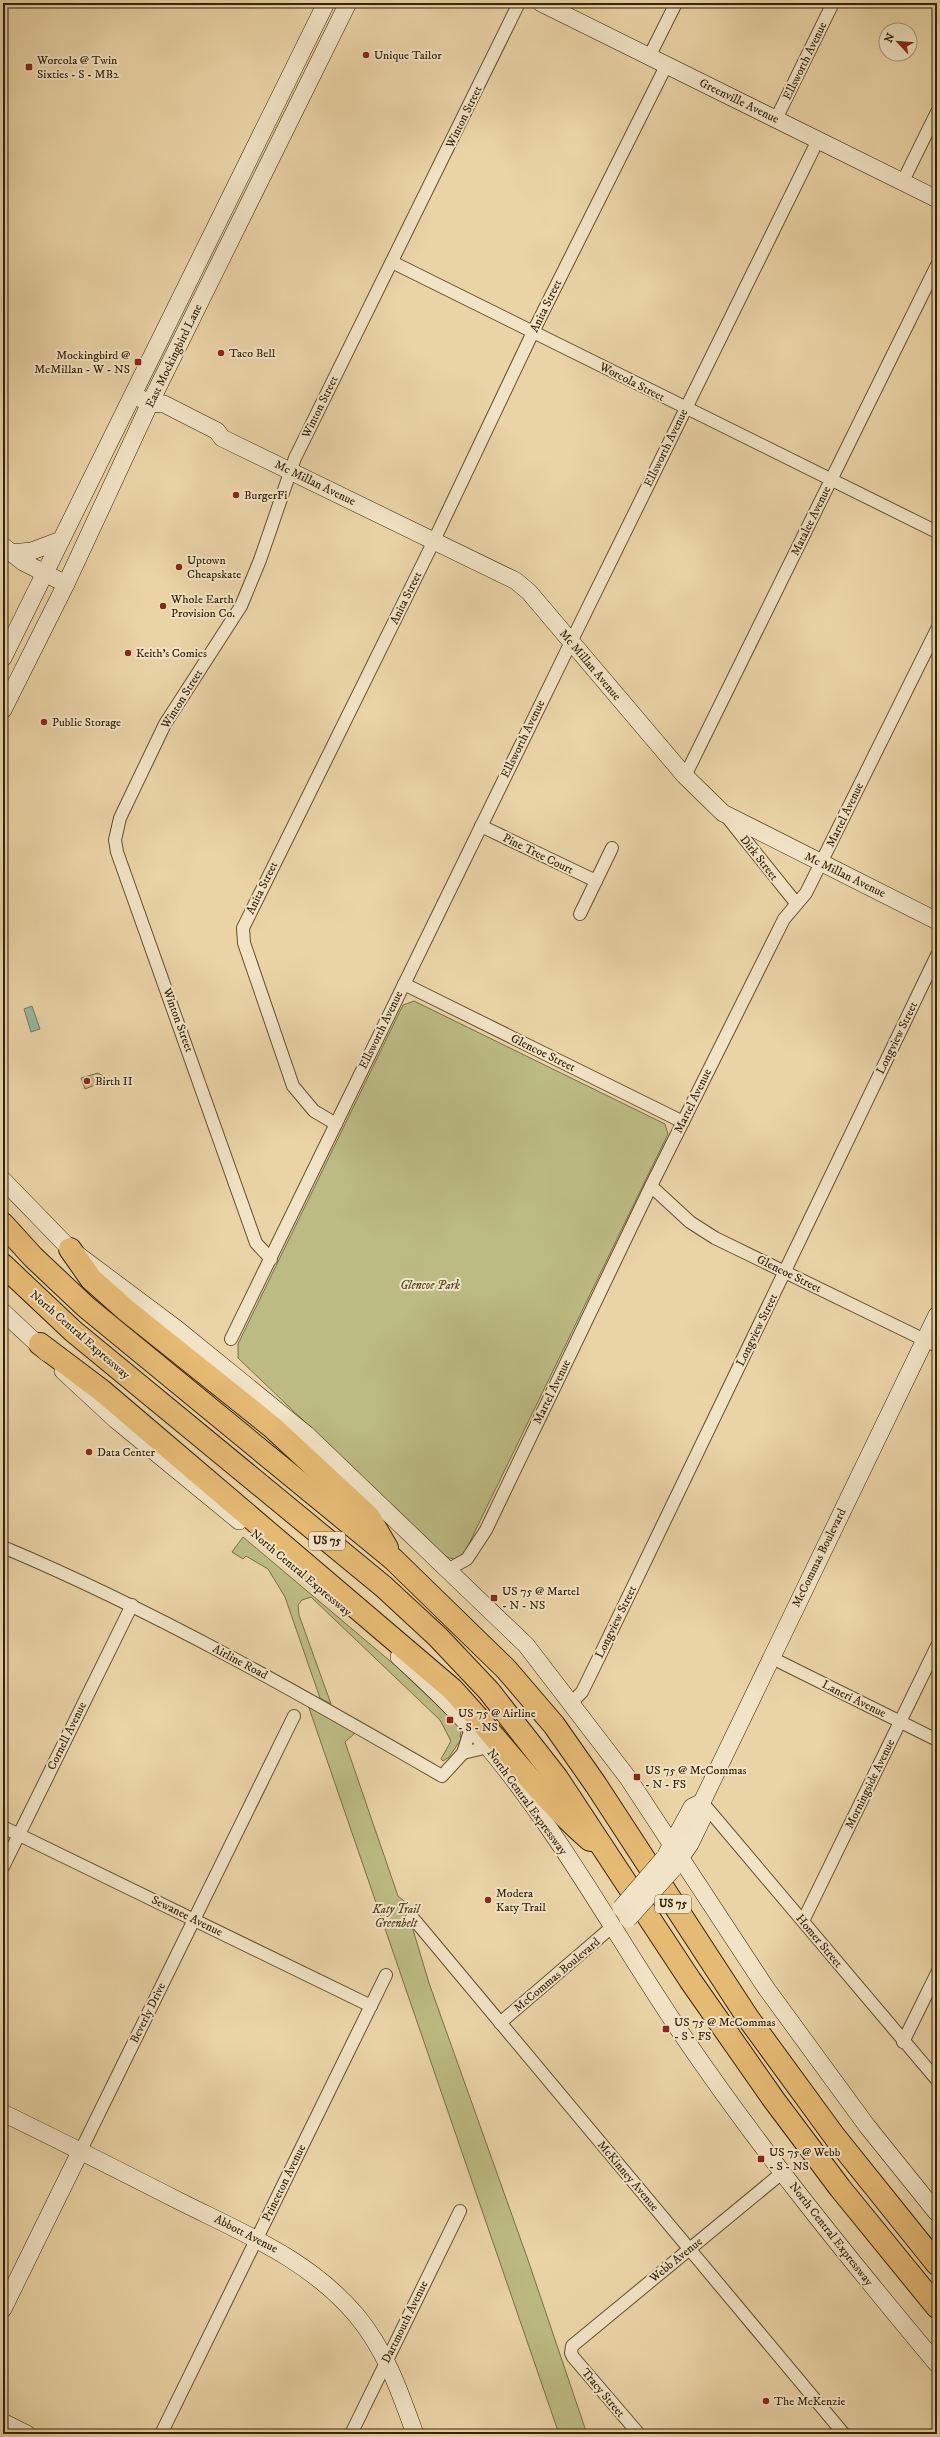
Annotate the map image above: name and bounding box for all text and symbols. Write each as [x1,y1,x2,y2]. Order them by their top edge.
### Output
street label: Ellsworth Avenue [780,20,830,102]
north arrow [878,22,918,62]
text: N [882,31,898,45]
place label: Unique Tailor [374,48,442,63]
marker: Unique Tailor [361,50,371,60]
place label: Worcola @ Twin Sixties - S - MB2 [36,53,119,82]
marker: Worcola @ Twin Sixties - S - MB2 [24,62,34,72]
street label: Greenville Avenue [697,75,781,127]
street label: Winton Street [442,83,486,151]
street label: Anita Street [527,277,565,335]
street label: East Mockingbird Lane [142,302,206,410]
place label: Taco Bell [229,346,276,361]
place label: Mockingbird @ McMillan - W - NS [34,348,130,377]
marker: Taco Bell [216,348,226,358]
marker: Mockingbird @ McMillan - W - NS [133,357,143,367]
street label: Worcola Street [596,359,667,405]
street label: Winton Street [298,373,342,441]
street label: Ellsworth Avenue [641,407,691,489]
street label: Mc Millan Avenue [272,457,358,509]
street label: Matalee Avenue [788,484,834,558]
place label: BurgerFi [244,488,287,503]
marker: BurgerFi [231,490,241,500]
place label: Uptown Cheapskate [187,553,241,582]
marker: Uptown Cheapskate [174,562,184,572]
street label: Anita Street [387,569,425,627]
place label: Whole Earth Provision Co. [170,592,235,621]
marker: Whole Earth Provision Co. [158,601,168,611]
street label: Mc Millan Avenue [556,626,624,704]
place label: Keith's Comics [136,646,207,661]
marker: Keith's Comics [123,648,133,658]
street label: Winton Street [157,666,206,732]
street label: Ellsworth Avenue [498,698,548,780]
place label: Public Storage [52,715,121,730]
marker: Public Storage [39,717,49,727]
street label: Martel Avenue [823,780,867,850]
street label: Pine Tree Court [500,830,576,878]
street label: Dirk Street [737,832,781,884]
street label: Mc Millan Avenue [802,849,888,901]
street label: Anita Street [243,859,281,917]
street label: Winton Street [159,985,197,1054]
street label: Ellsworth Avenue [356,989,406,1071]
street label: Longview Street [873,999,921,1077]
street label: Glencoe Street [508,1031,578,1075]
street label: Martel Avenue [671,1066,715,1136]
place label: Birth II [95,1074,133,1089]
marker: Birth II [82,1076,92,1086]
street label: Glencoe Street [754,1252,824,1296]
park label: Glencoe Park [400,1278,460,1293]
street label: North Central Expressway [27,1288,133,1383]
street label: Longview Street [733,1291,781,1369]
street label: Martel Avenue [530,1357,574,1427]
place label: Data Center [97,1445,156,1460]
marker: Data Center [84,1447,94,1457]
street label: McCommas Boulevard [789,1506,849,1610]
street label: North Central Expressway [247,1526,355,1620]
road number: US 75 [309,1532,345,1550]
street label: Longview Street [592,1583,640,1661]
place label: US 75 @ Martel - N - NS [502,1584,580,1613]
marker: US 75 @ Martel - N - NS [489,1593,499,1603]
street label: Airline Road [210,1641,270,1683]
street label: Laneri Avenue [819,1677,889,1721]
street label: Cornell Avenue [44,1700,90,1772]
place label: US 75 @ Airline - S - NS [458,1706,536,1735]
marker: US 75 @ Airline - S - NS [445,1715,455,1725]
street label: Morningside Avenue [842,1737,898,1831]
street label: North Central Expressway [483,1746,571,1858]
place label: US 75 @ McCommas - N - FS [645,1763,747,1792]
marker: US 75 @ McCommas - N - FS [632,1772,642,1782]
place label: Modera Katy Trail [496,1886,546,1915]
street label: Sewanee Avenue [149,1892,225,1940]
marker: Modera Katy Trail [483,1895,493,1905]
road number: US 75 [655,1895,691,1913]
park label: Katy Trail Greenbelt [371,1902,421,1931]
street label: Homer Street [792,1911,846,1971]
street label: McCommas Boulevard [511,1935,603,2015]
street label: Beverly Drive [127,1980,169,2046]
place label: US 75 @ McCommas - S - FS [674,2015,776,2044]
marker: US 75 @ McCommas - S - FS [661,2024,671,2034]
street label: McKinney Avenue [594,2138,662,2214]
street label: Princeton Avenue [259,2142,309,2224]
place label: US 75 @ Webb - S - NS [769,2145,841,2174]
marker: US 75 @ Webb - S - NS [756,2154,766,2164]
street label: North Central Expressway [786,2179,876,2289]
street label: Abbott Avenue [212,2212,280,2256]
street label: Webb Avenue [646,2234,706,2287]
street label: Dartmouth Avenue [378,2278,432,2366]
street label: Tracy Street [578,2365,628,2421]
place label: The McKenzie [774,2394,846,2409]
marker: The McKenzie [761,2396,771,2406]

